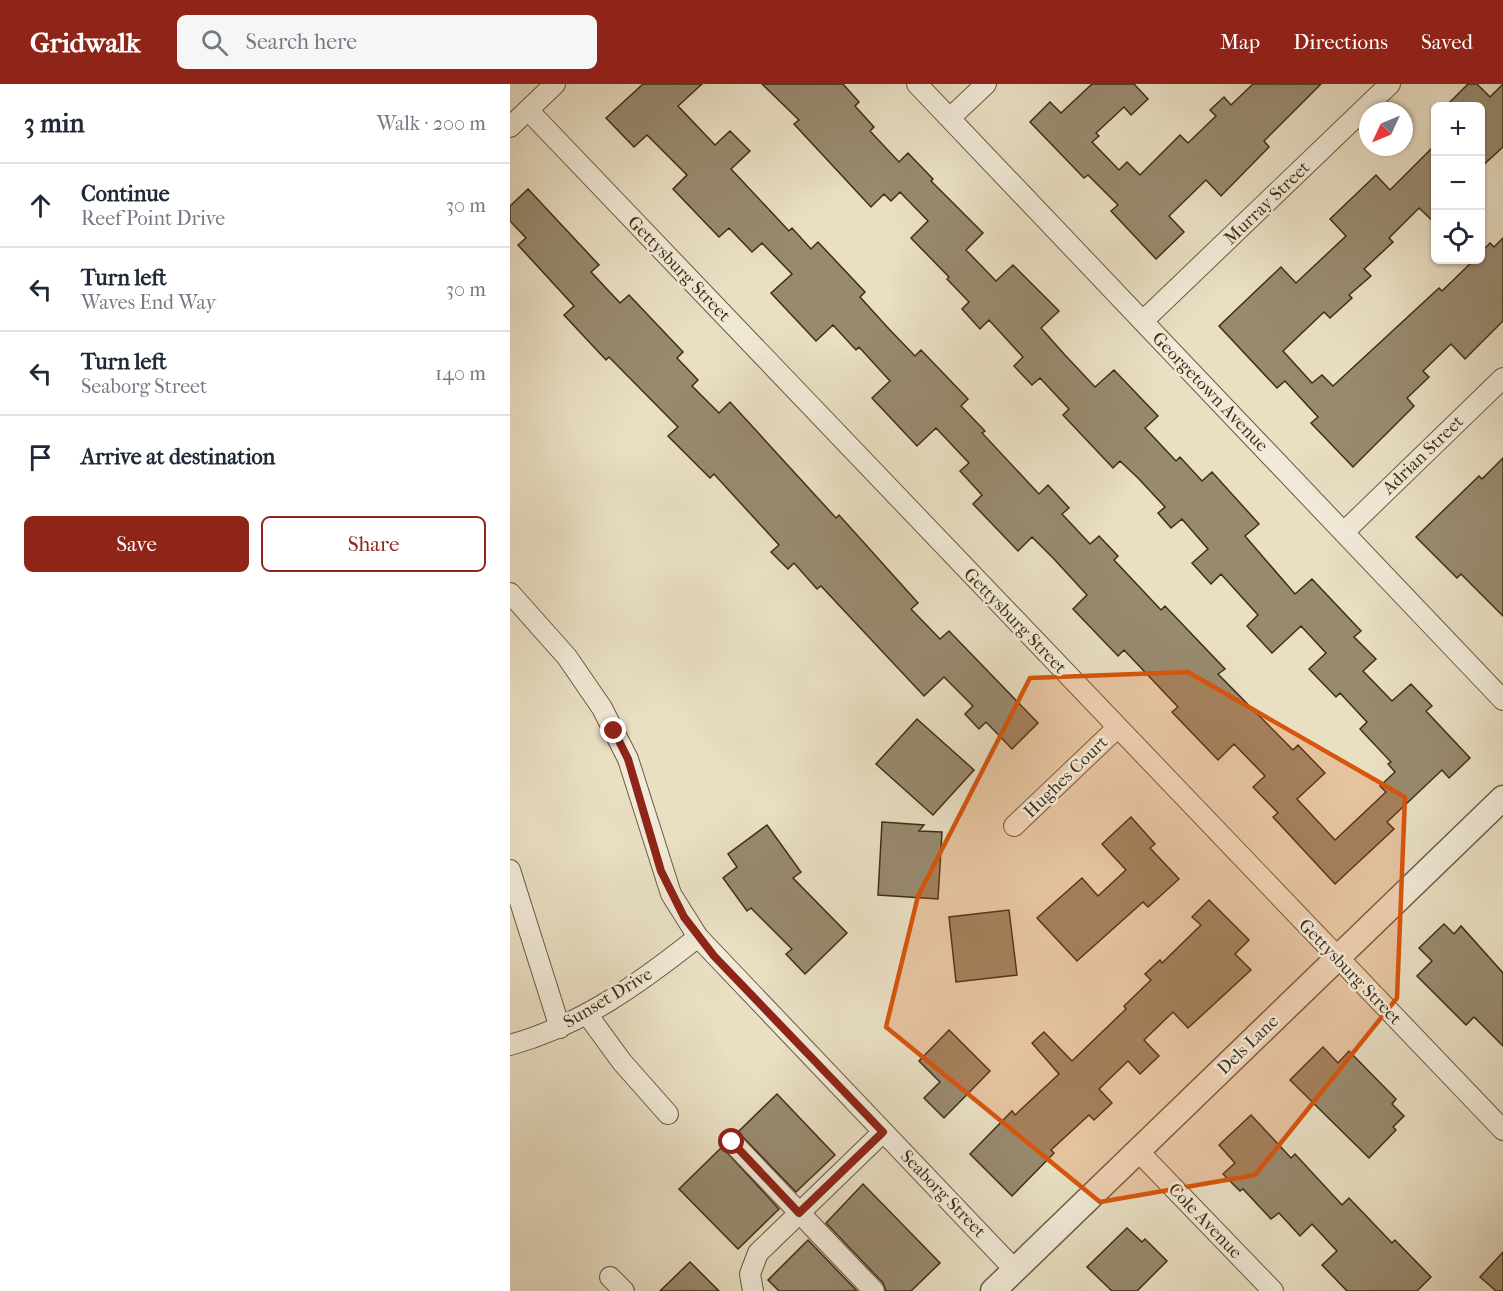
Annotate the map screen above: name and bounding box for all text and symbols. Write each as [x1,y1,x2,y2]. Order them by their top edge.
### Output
search box [177,15,597,69]
text: Gridwalk [30,26,141,59]
icon: search [198,26,231,59]
text: Search here [246,29,357,55]
text: Map [1220,30,1260,54]
text: Directions [1293,30,1388,54]
text: Saved [1421,30,1473,54]
north arrow [1359,102,1413,156]
map controls [1431,102,1485,264]
button: + [1431,102,1485,156]
text: 3 min [24,108,85,139]
text: Walk · 200 m [377,112,486,135]
button: − [1431,156,1485,210]
street label: Murray Street [1220,157,1315,249]
text: Continue [81,181,170,207]
icon: ahead [24,189,57,222]
text: 30 m [446,194,486,217]
text: Reef Point Drive [81,207,225,230]
button: locate [1431,210,1485,264]
street label: Gettysburg Street [623,212,735,327]
text: Turn left [81,265,167,291]
icon: left [24,273,57,306]
text: 30 m [446,278,486,301]
text: Waves End Way [81,291,216,314]
street label: Georgetown Avenue [1148,328,1272,456]
text: Turn left [81,349,167,375]
icon: left [24,357,57,390]
text: 140 m [435,362,486,385]
text: Seaborg Street [81,375,207,398]
street label: Adrian Street [1377,411,1468,500]
icon: arrive [24,441,57,474]
text: Arrive at destination [81,444,275,470]
button: Save [24,516,249,572]
button: Share [261,516,486,572]
street label: Gettysburg Street [959,564,1071,679]
route end [600,717,626,743]
street label: Hughes Court [1020,731,1113,822]
street label: Gettysburg Street [1294,915,1406,1030]
street label: Sunset Drive [560,963,656,1033]
street label: Dels Lane [1213,1011,1283,1079]
route start [718,1128,744,1154]
street label: Seaborg Street [896,1146,990,1243]
street label: Cole Avenue [1164,1179,1246,1263]

